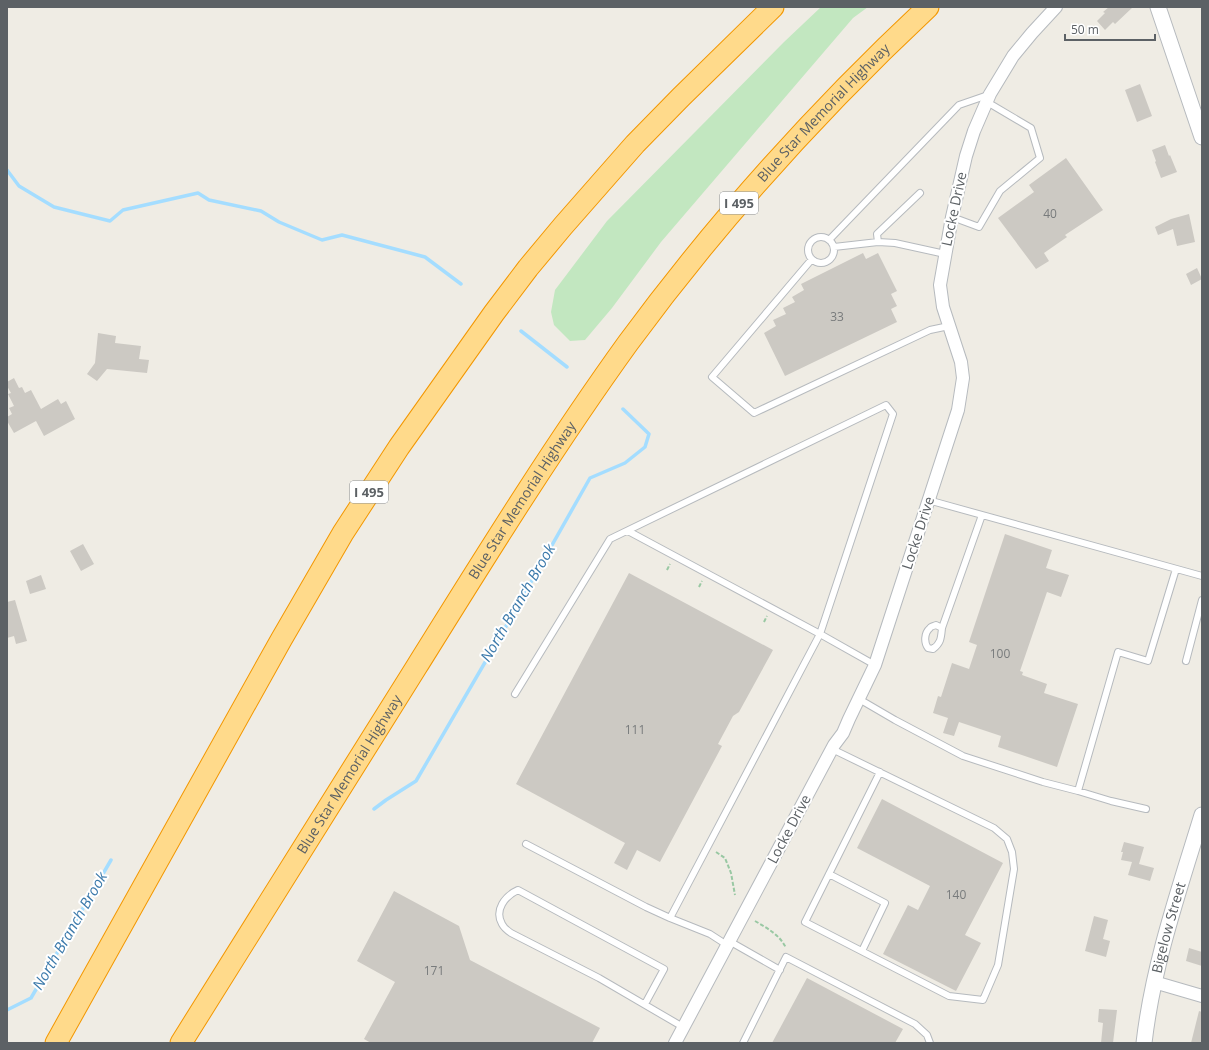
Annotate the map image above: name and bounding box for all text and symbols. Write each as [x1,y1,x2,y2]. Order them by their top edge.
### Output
scale bar [1065,16,1155,42]
text: 50 m [1071,21,1099,38]
street label: Blue Star Memorial Highway [753,38,894,186]
street label: Locke Drive [936,170,971,248]
road number: I 495 [720,192,758,214]
house number: 40 [1043,205,1057,222]
house number: 33 [830,308,844,325]
street label: Blue Star Memorial Highway [464,417,580,583]
road number: I 495 [350,481,388,503]
street label: Locke Drive [897,494,938,572]
water label: North Branch Brook [475,539,559,665]
house number: 100 [990,645,1010,662]
street label: Blue Star Memorial Highway [292,690,406,857]
house number: 111 [625,721,645,738]
street label: Locke Drive [762,791,815,867]
water label: North Branch Brook [27,867,111,993]
street label: Bigelow Street [1147,880,1190,975]
house number: 140 [946,886,966,903]
house number: 171 [424,962,444,979]

